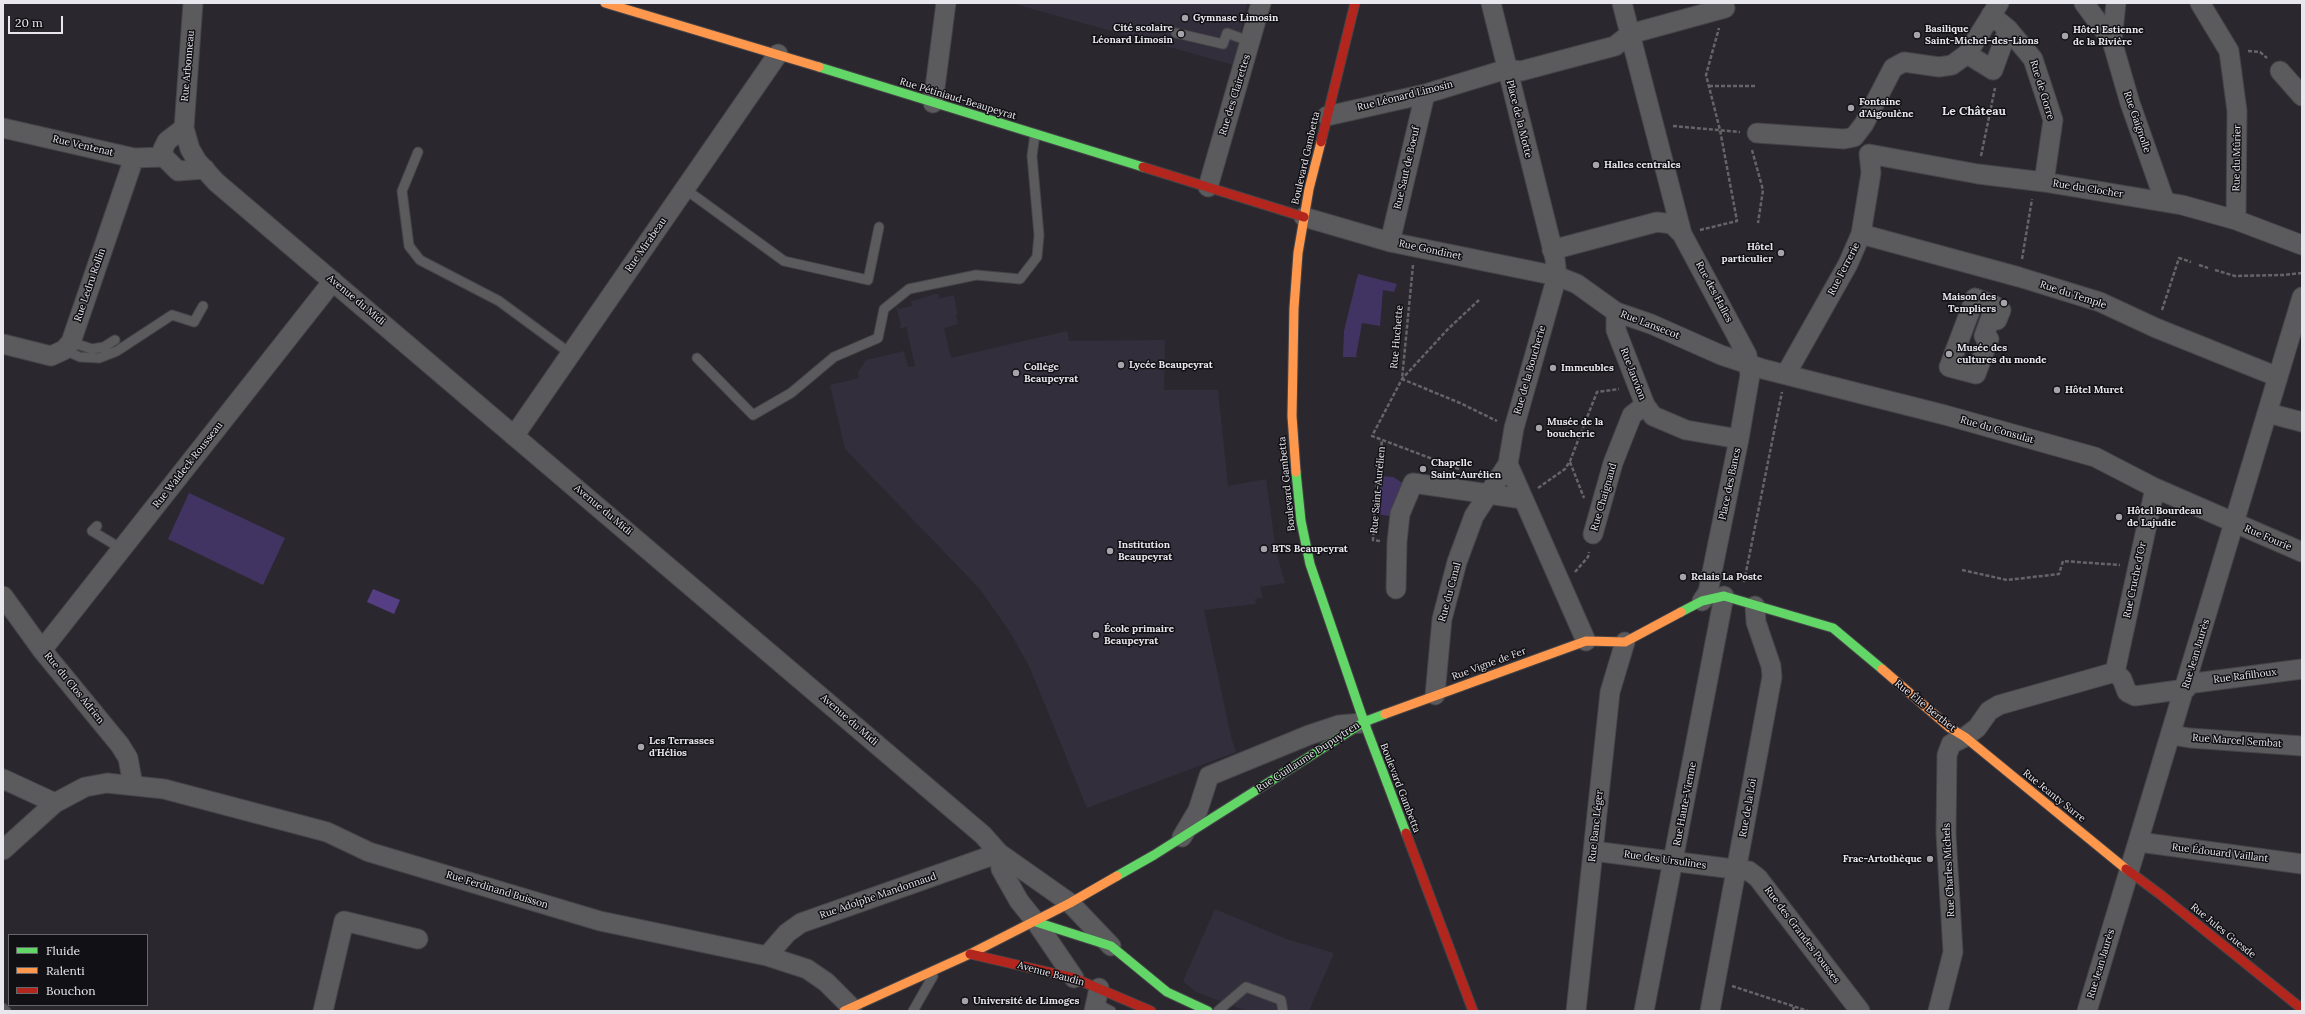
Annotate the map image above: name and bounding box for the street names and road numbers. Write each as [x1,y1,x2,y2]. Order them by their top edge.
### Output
street label: Rue Arbonneau [179,30,197,102]
street label: Rue des Clairettes [1217,53,1253,137]
street label: Rue de Gorre [2027,59,2057,121]
street label: Rue Pétiniaud-Beaupeyrat [898,76,1018,122]
street label: Rue Léonard Limosin [1356,78,1454,114]
street label: Place de la Motte [1504,79,1534,159]
street label: Rue Gaignolle [2121,90,2153,154]
street label: Boulevard Gambetta [1289,110,1323,206]
street label: Rue du Mûrier [2230,124,2244,192]
street label: Rue Saut de Boeuf [1392,126,1422,210]
street label: Rue Ventenat [51,133,115,159]
street label: Rue du Clocher [2052,177,2124,201]
street label: Rue Mirabeau [623,215,669,275]
street label: Rue Gondinet [1397,237,1463,263]
street label: Rue Ferrerie [1826,241,1862,297]
street label: Rue Ledru Rollin [72,247,108,323]
street label: Rue des Halles [1693,259,1735,325]
street label: Avenue du Midi [325,272,387,328]
street label: Rue du Temple [2038,279,2108,311]
street label: Rue Huchette [1388,305,1406,369]
street label: Rue Lansecot [1619,308,1681,342]
street label: Rue de la Boucherie [1512,324,1548,416]
street label: Rue Jauvion [1618,346,1648,402]
street label: Rue du Consulat [1959,414,2035,446]
street label: Rue Waldeck Rousseau [151,419,225,511]
street label: Boulevard Gambetta [1276,436,1298,532]
street label: Rue Saint-Aurélien [1368,446,1388,534]
street label: Place des Bancs [1717,447,1743,521]
street label: Rue Chaignaud [1589,462,1619,532]
street label: Avenue du Midi [572,482,634,538]
street label: Rue Fourie [2243,523,2293,553]
street label: Rue Cruche d'Or [2121,541,2149,619]
street label: Rue du Canal [1436,561,1464,623]
street label: Rue Jean Jaurès [2180,618,2212,690]
street label: Rue Vigne de Fer [1450,645,1528,683]
street label: Rue du Clos Adrien [41,650,107,726]
street label: Rue Rafilhoux [2213,666,2277,686]
street label: Rue Élie Berthet [1892,678,1958,734]
street label: Avenue du Midi [818,692,880,748]
street label: Rue Guillaume Dupuytren [1254,719,1362,795]
street label: Rue Marcel Sembat [2192,732,2282,750]
street label: Boulevard Gambetta [1377,742,1423,834]
street label: Rue Haute-Vienne [1671,761,1699,847]
street label: Rue Jeanty Sarre [2020,767,2088,825]
street label: Rue de la Loi [1737,778,1759,838]
street label: Rue Banc Léger [1586,790,1606,862]
street label: Rue Charles Michels [1941,823,1957,917]
street label: Rue Édouard Vaillant [2171,841,2269,865]
street label: Rue des Ursulines [1623,848,1707,872]
street label: Rue Ferdinand Buisson [445,869,549,911]
street label: Rue Adolphe Mandonnaud [818,870,938,922]
street label: Rue des Grandes Pousses [1762,884,1842,986]
street label: Rue Jules Guesde [2188,901,2258,961]
street label: Rue Jean Jaurès [2085,928,2117,1000]
street label: Avenue Baudin [1016,959,1086,989]

